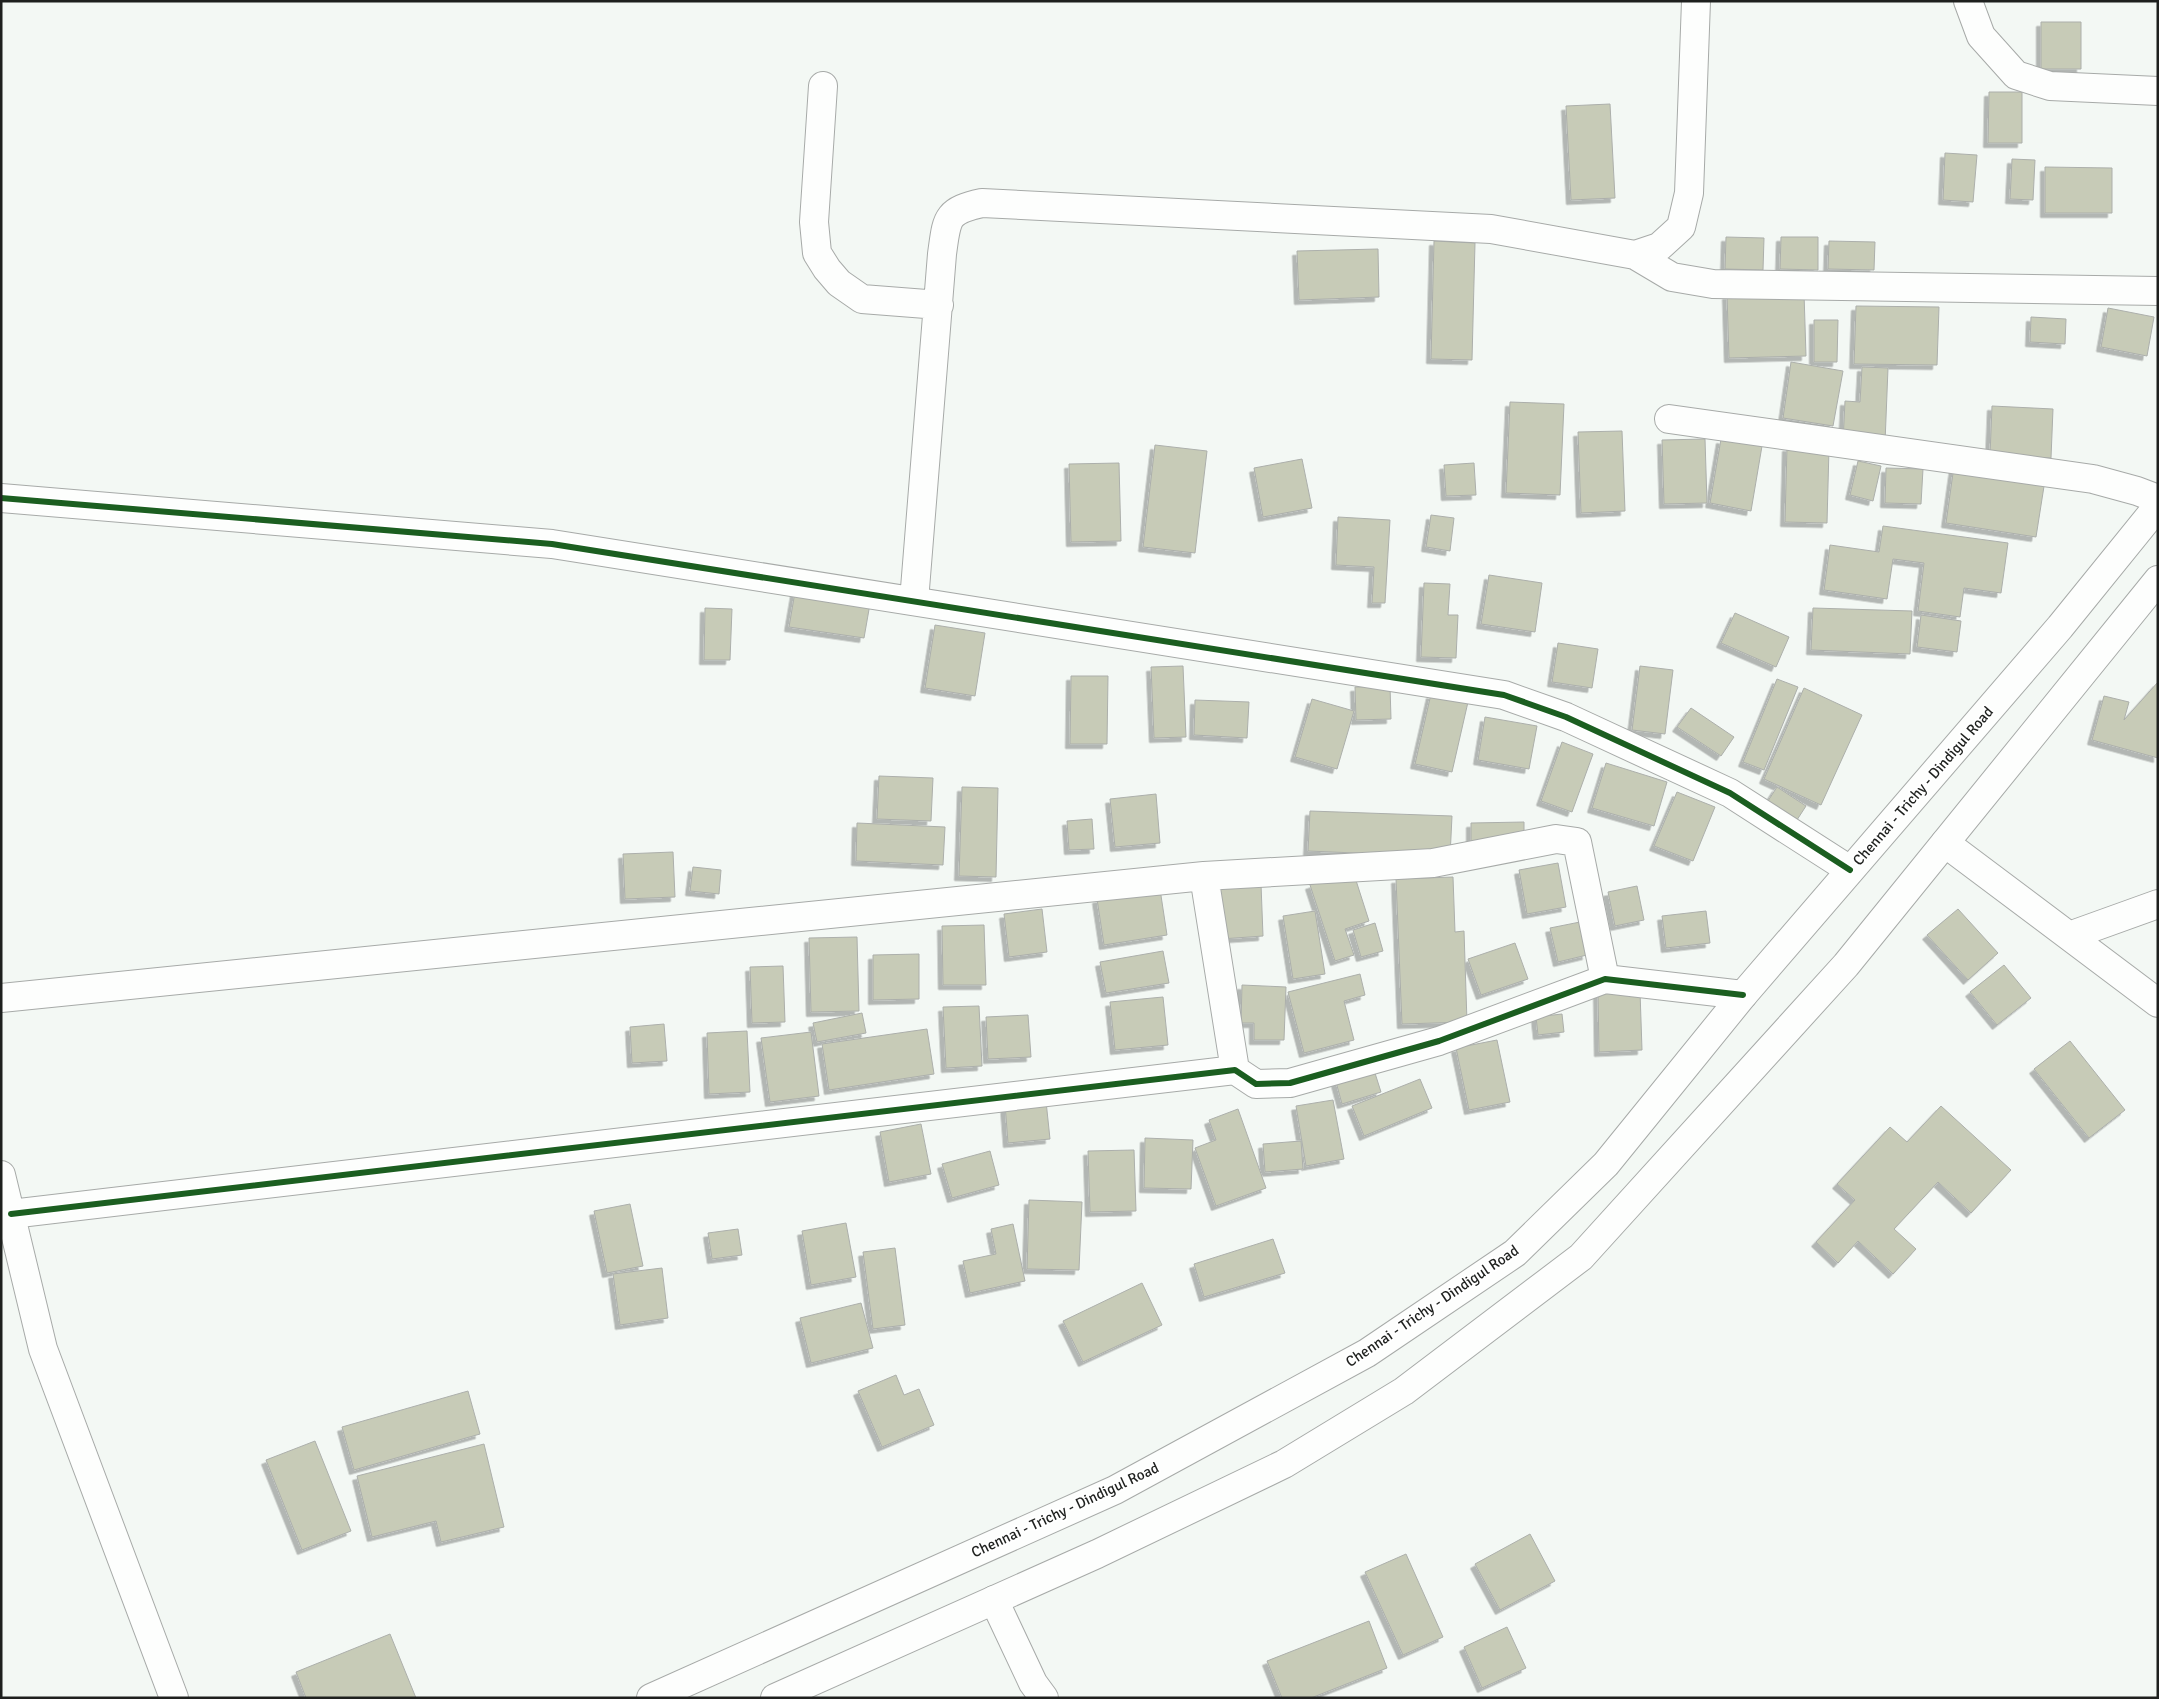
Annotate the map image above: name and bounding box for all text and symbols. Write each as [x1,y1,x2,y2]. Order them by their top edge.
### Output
street label: Chennai - Trichy - Dindigul Road [1849,703,1997,869]
street label: Chennai - Trichy - Dindigul Road [1342,1241,1522,1371]
street label: Chennai - Trichy - Dindigul Road [968,1459,1162,1561]

